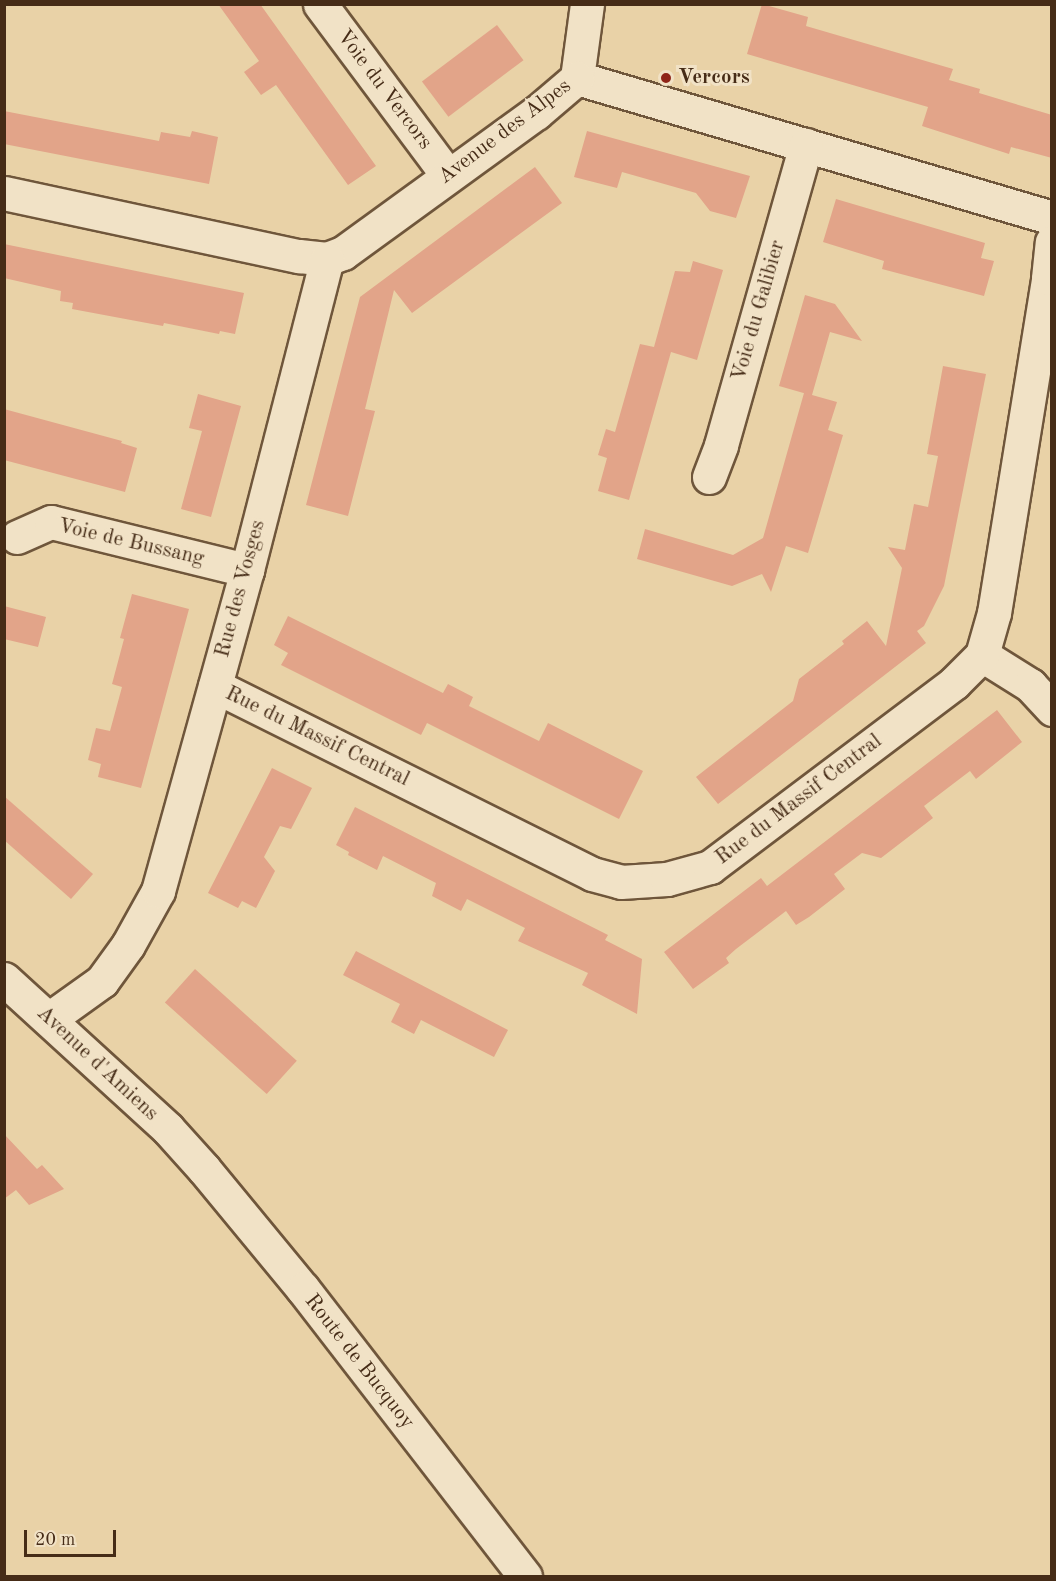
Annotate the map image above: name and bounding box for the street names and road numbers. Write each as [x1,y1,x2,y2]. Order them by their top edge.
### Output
street label: Voie du Vercors [331,25,437,155]
street label: Avenue des Alpes [434,74,576,190]
street label: Voie du Galibier [727,238,791,384]
street label: Voie de Bussang [55,514,207,572]
street label: Rue des Vosges [211,518,271,660]
street label: Rue du Massif Central [221,681,413,793]
street label: Rue du Massif Central [711,729,887,871]
street label: Avenue d'Amiens [31,1001,163,1127]
street label: Route de Bucquoy [299,1290,419,1434]

